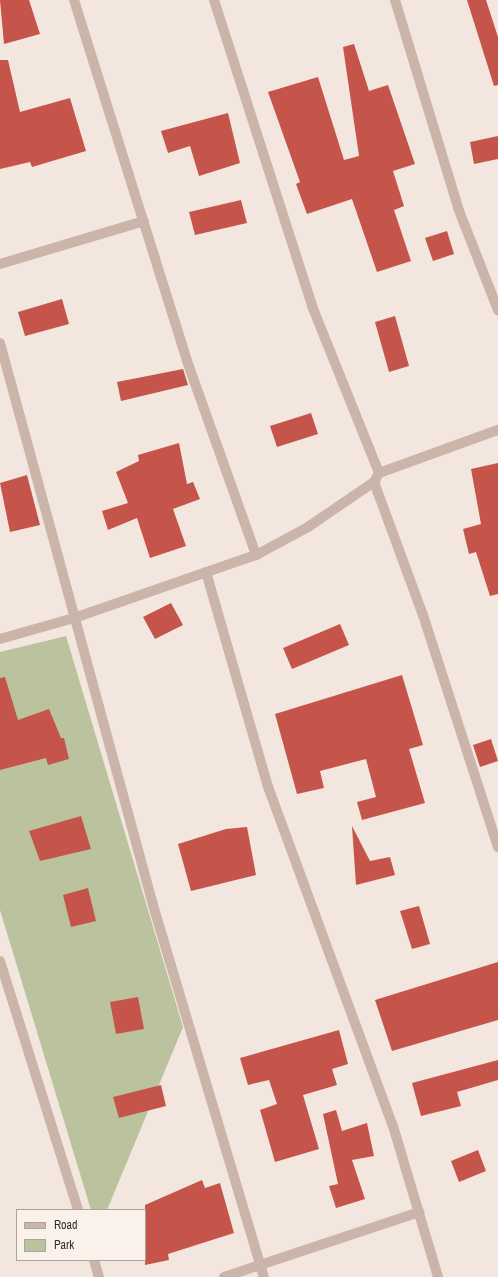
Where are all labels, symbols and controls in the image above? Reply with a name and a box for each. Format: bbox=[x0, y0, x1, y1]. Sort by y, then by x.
legend bbox=[16, 1209, 146, 1261]
text: Road bbox=[54, 1217, 78, 1233]
text: Park bbox=[54, 1237, 74, 1253]

